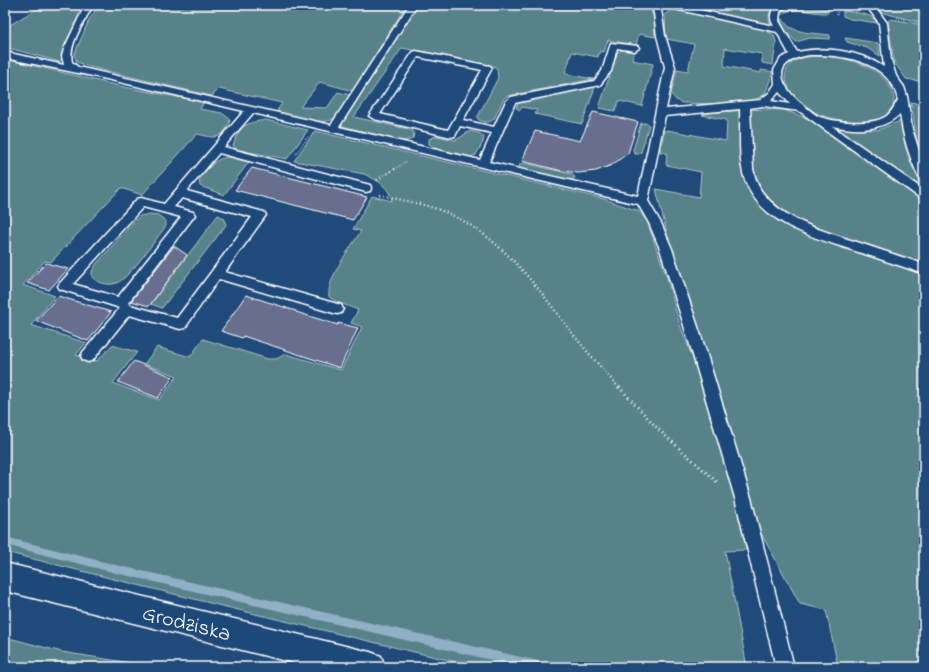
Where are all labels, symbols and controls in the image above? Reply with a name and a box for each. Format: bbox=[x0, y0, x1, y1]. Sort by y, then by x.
street label: Grodziska bbox=[139, 598, 234, 651]

